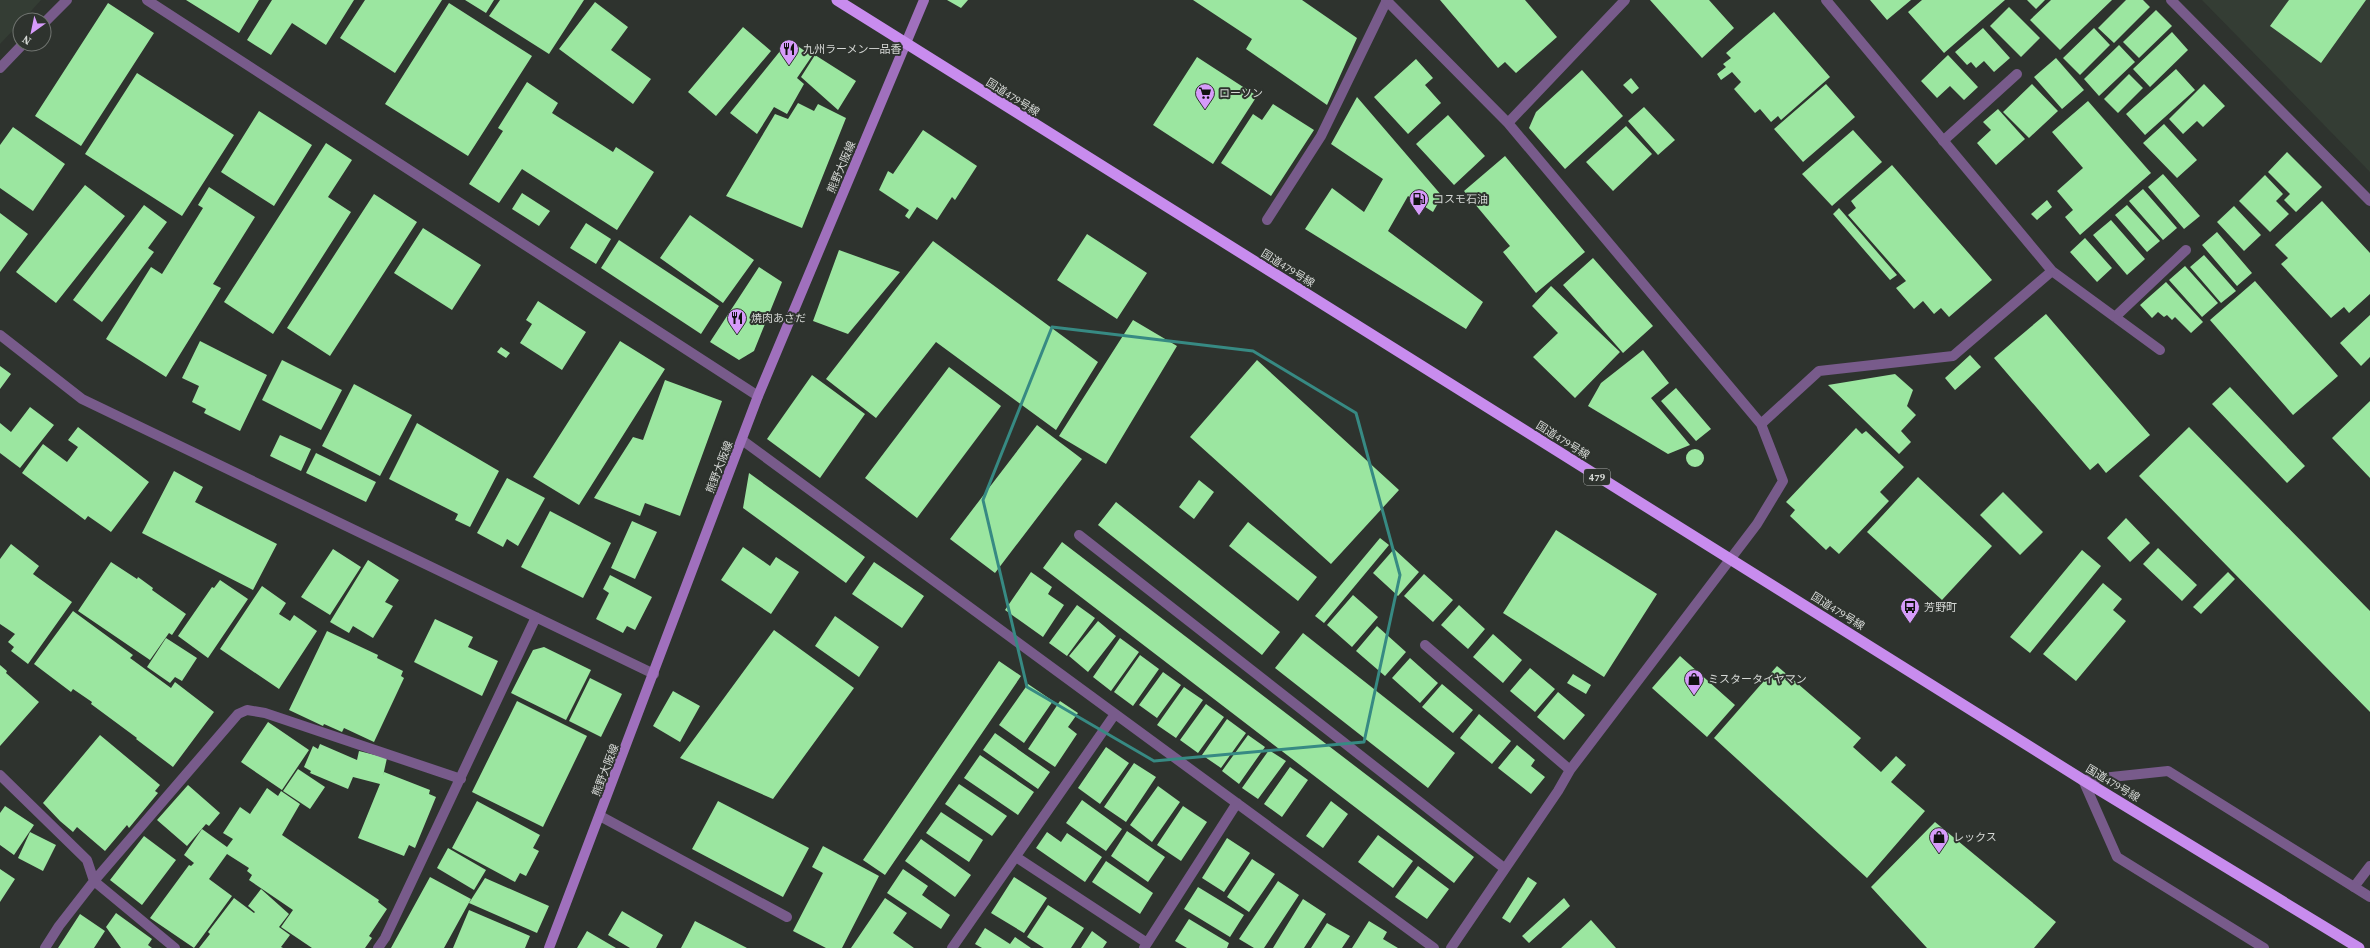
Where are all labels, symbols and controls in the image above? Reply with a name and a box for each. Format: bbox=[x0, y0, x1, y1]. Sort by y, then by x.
north arrow bbox=[12, 12, 52, 52]
text: N bbox=[19, 31, 34, 48]
restaurant icon: 九州ラーメン一品香 bbox=[778, 38, 800, 66]
place label: 九州ラーメン一品香 bbox=[803, 42, 902, 57]
street label: 国道479号線 bbox=[983, 75, 1042, 120]
supermarket icon: ローソン bbox=[1194, 82, 1216, 110]
place label: ローソン bbox=[1219, 86, 1263, 101]
street label: 熊野大阪線 bbox=[824, 139, 859, 195]
fuel station icon: コスモ石油 bbox=[1408, 188, 1430, 216]
place label: コスモ石油 bbox=[1433, 192, 1488, 207]
street label: 国道479号線 bbox=[1258, 246, 1317, 291]
restaurant icon: 焼肉あさだ bbox=[726, 307, 748, 335]
place label: 焼肉あさだ bbox=[751, 311, 806, 326]
street label: 国道479号線 bbox=[1533, 418, 1592, 463]
street label: 熊野大阪線 bbox=[703, 439, 736, 496]
road number: 479 bbox=[1584, 469, 1610, 485]
street label: 国道479号線 bbox=[1808, 589, 1867, 634]
bus stop icon: 芳野町 bbox=[1899, 596, 1921, 624]
place label: 芳野町 bbox=[1924, 600, 1957, 615]
shop icon: ミスタータイヤマン bbox=[1683, 668, 1705, 696]
place label: ミスタータイヤマン bbox=[1708, 672, 1807, 687]
street label: 熊野大阪線 bbox=[589, 742, 622, 799]
street label: 国道479号線 bbox=[2083, 761, 2143, 805]
shop icon: レックス bbox=[1928, 826, 1950, 854]
place label: レックス bbox=[1953, 830, 1997, 845]

